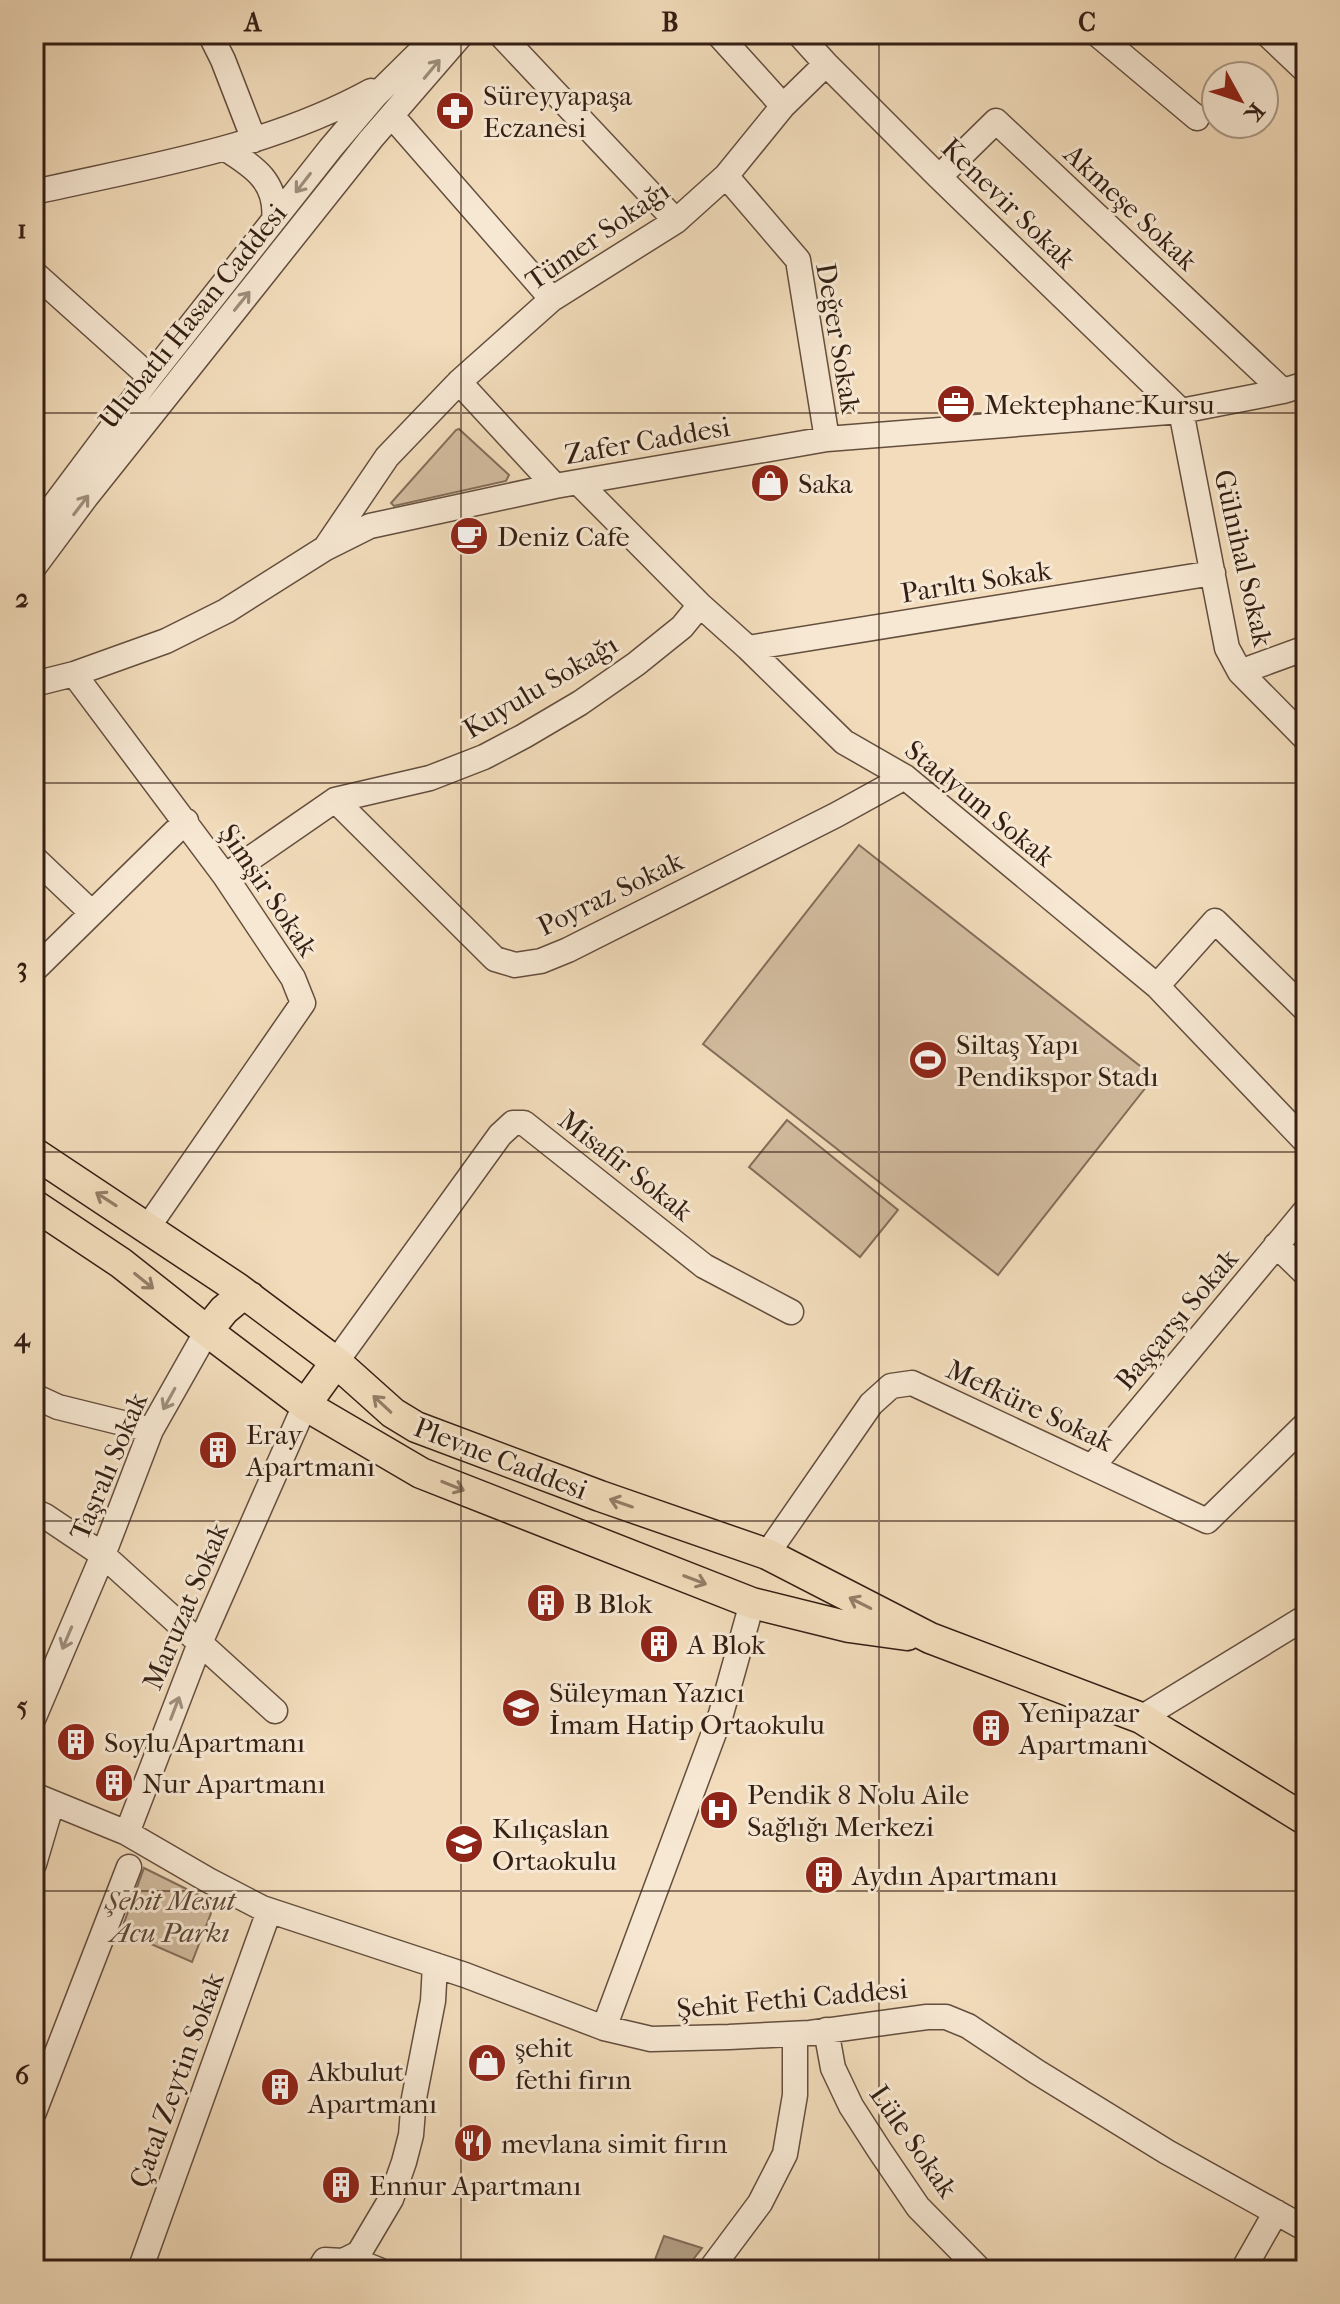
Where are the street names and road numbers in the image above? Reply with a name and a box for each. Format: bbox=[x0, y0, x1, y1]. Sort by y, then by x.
street label: Kenevir Sokak bbox=[935, 131, 1083, 276]
street label: Akmeşe Sokak bbox=[1057, 137, 1204, 278]
street label: Tümer Sokağı bbox=[519, 174, 676, 297]
street label: Ulubatlı Hasan Caddesi bbox=[91, 197, 293, 436]
street label: Değer Sokak bbox=[809, 260, 868, 416]
street label: Zafer Caddesi bbox=[562, 410, 732, 471]
street label: Gülnihal Sokak bbox=[1207, 466, 1280, 650]
street label: Parıltı Sokak bbox=[899, 553, 1054, 610]
street label: Kuyulu Sokağı bbox=[457, 627, 624, 745]
street label: Stadyum Sokak bbox=[898, 733, 1061, 874]
street label: Şimşir Sokak bbox=[212, 818, 325, 963]
street label: Poyraz Sokak bbox=[532, 844, 689, 943]
street label: Misafir Sokak bbox=[552, 1103, 700, 1228]
street label: Başçarşı Sokak bbox=[1108, 1242, 1245, 1396]
street label: Mefküre Sokak bbox=[941, 1352, 1119, 1459]
street label: Taşralı Sokak bbox=[63, 1387, 155, 1545]
street label: Plevne Caddesi bbox=[410, 1410, 592, 1507]
street label: Maruzat Sokak bbox=[136, 1517, 236, 1695]
street label: Çatal Zeytin Sokak bbox=[122, 1968, 231, 2192]
street label: Şehit Fethi Caddesi bbox=[675, 1972, 909, 2025]
street label: Lüle Sokak bbox=[863, 2078, 965, 2205]

